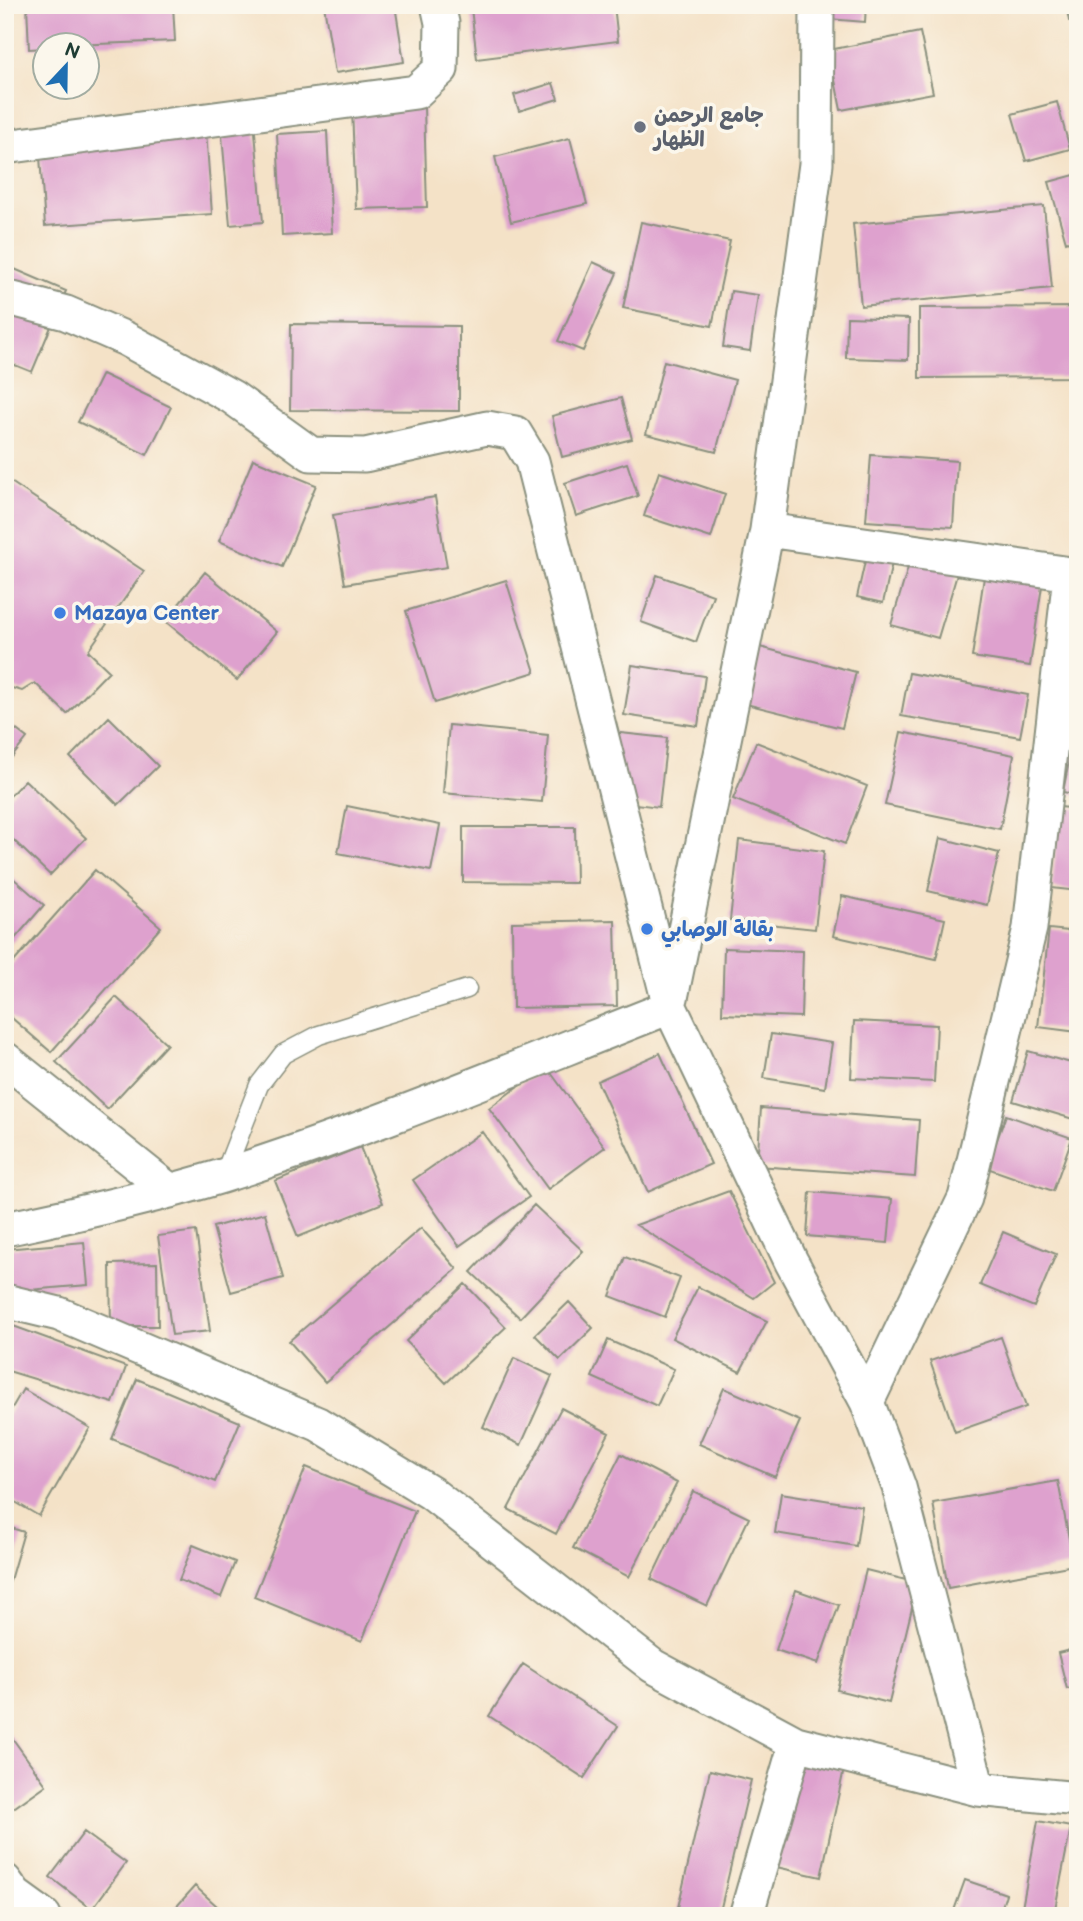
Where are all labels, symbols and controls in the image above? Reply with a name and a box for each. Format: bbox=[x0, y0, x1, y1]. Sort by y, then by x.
north arrow bbox=[32, 32, 102, 102]
text: N bbox=[61, 38, 83, 65]
place label: جامع الرحمن الظهار bbox=[652, 103, 764, 152]
marker: جامع الرحمن الظهار bbox=[632, 119, 648, 135]
place label: Mazaya Center bbox=[74, 601, 220, 626]
marker: Mazaya Center bbox=[52, 605, 68, 621]
place label: بقالة الوصابي bbox=[661, 917, 774, 948]
marker: بقالة الوصابي bbox=[639, 921, 655, 937]

